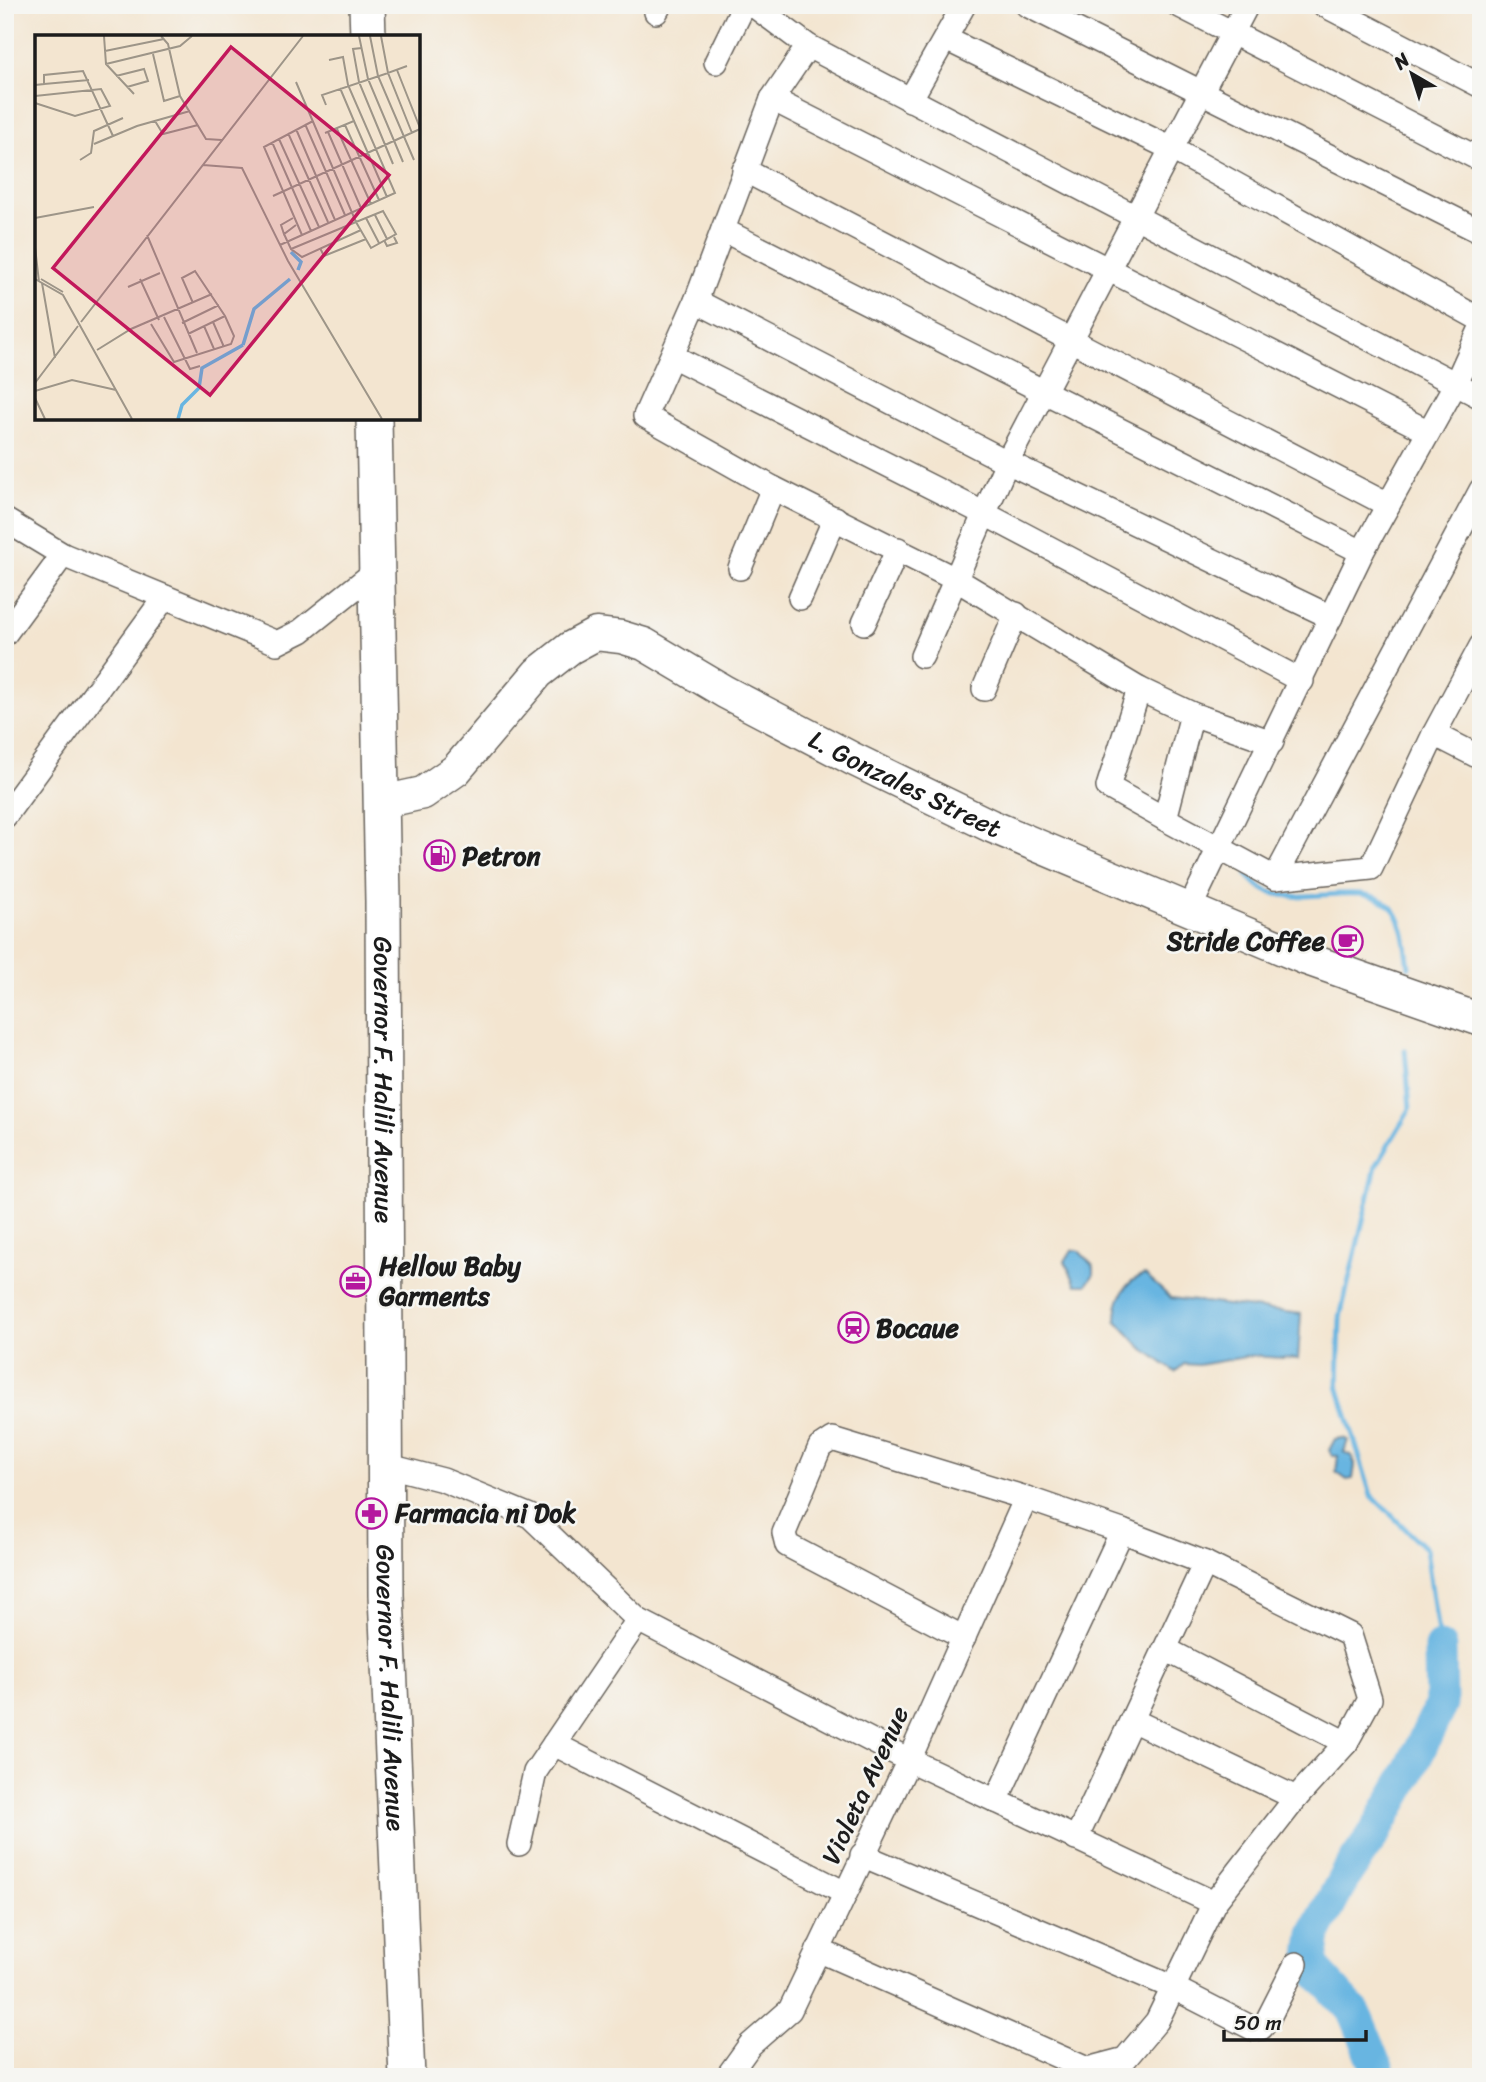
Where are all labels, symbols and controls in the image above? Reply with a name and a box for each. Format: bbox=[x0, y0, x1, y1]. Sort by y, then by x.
inset map bbox=[35, 35, 420, 420]
north arrow bbox=[1378, 38, 1448, 108]
text: N bbox=[1385, 44, 1418, 79]
street label: L. Gonzales Street bbox=[800, 717, 1009, 851]
place label: Petron bbox=[462, 833, 541, 879]
fuel station icon: Petron bbox=[422, 839, 456, 873]
place label: Stride Coffee bbox=[1166, 918, 1326, 964]
cafe icon: Stride Coffee bbox=[1331, 924, 1365, 958]
street label: Governor F. Halili Avenue bbox=[360, 936, 407, 1224]
place label: Hellow Baby Garments bbox=[379, 1243, 521, 1319]
office icon: Hellow Baby Garments bbox=[339, 1264, 373, 1298]
place label: Bocaue bbox=[876, 1305, 960, 1351]
station icon: Bocaue bbox=[836, 1311, 870, 1345]
place label: Farmacia ni Dok bbox=[394, 1490, 576, 1536]
pharmacy icon: Farmacia ni Dok bbox=[355, 1496, 389, 1530]
street label: Governor F. Halili Avenue bbox=[363, 1544, 419, 1832]
street label: Violeta Avenue bbox=[808, 1698, 922, 1872]
scale bar bbox=[1224, 1998, 1365, 2042]
text: 50 m bbox=[1234, 2004, 1282, 2042]

